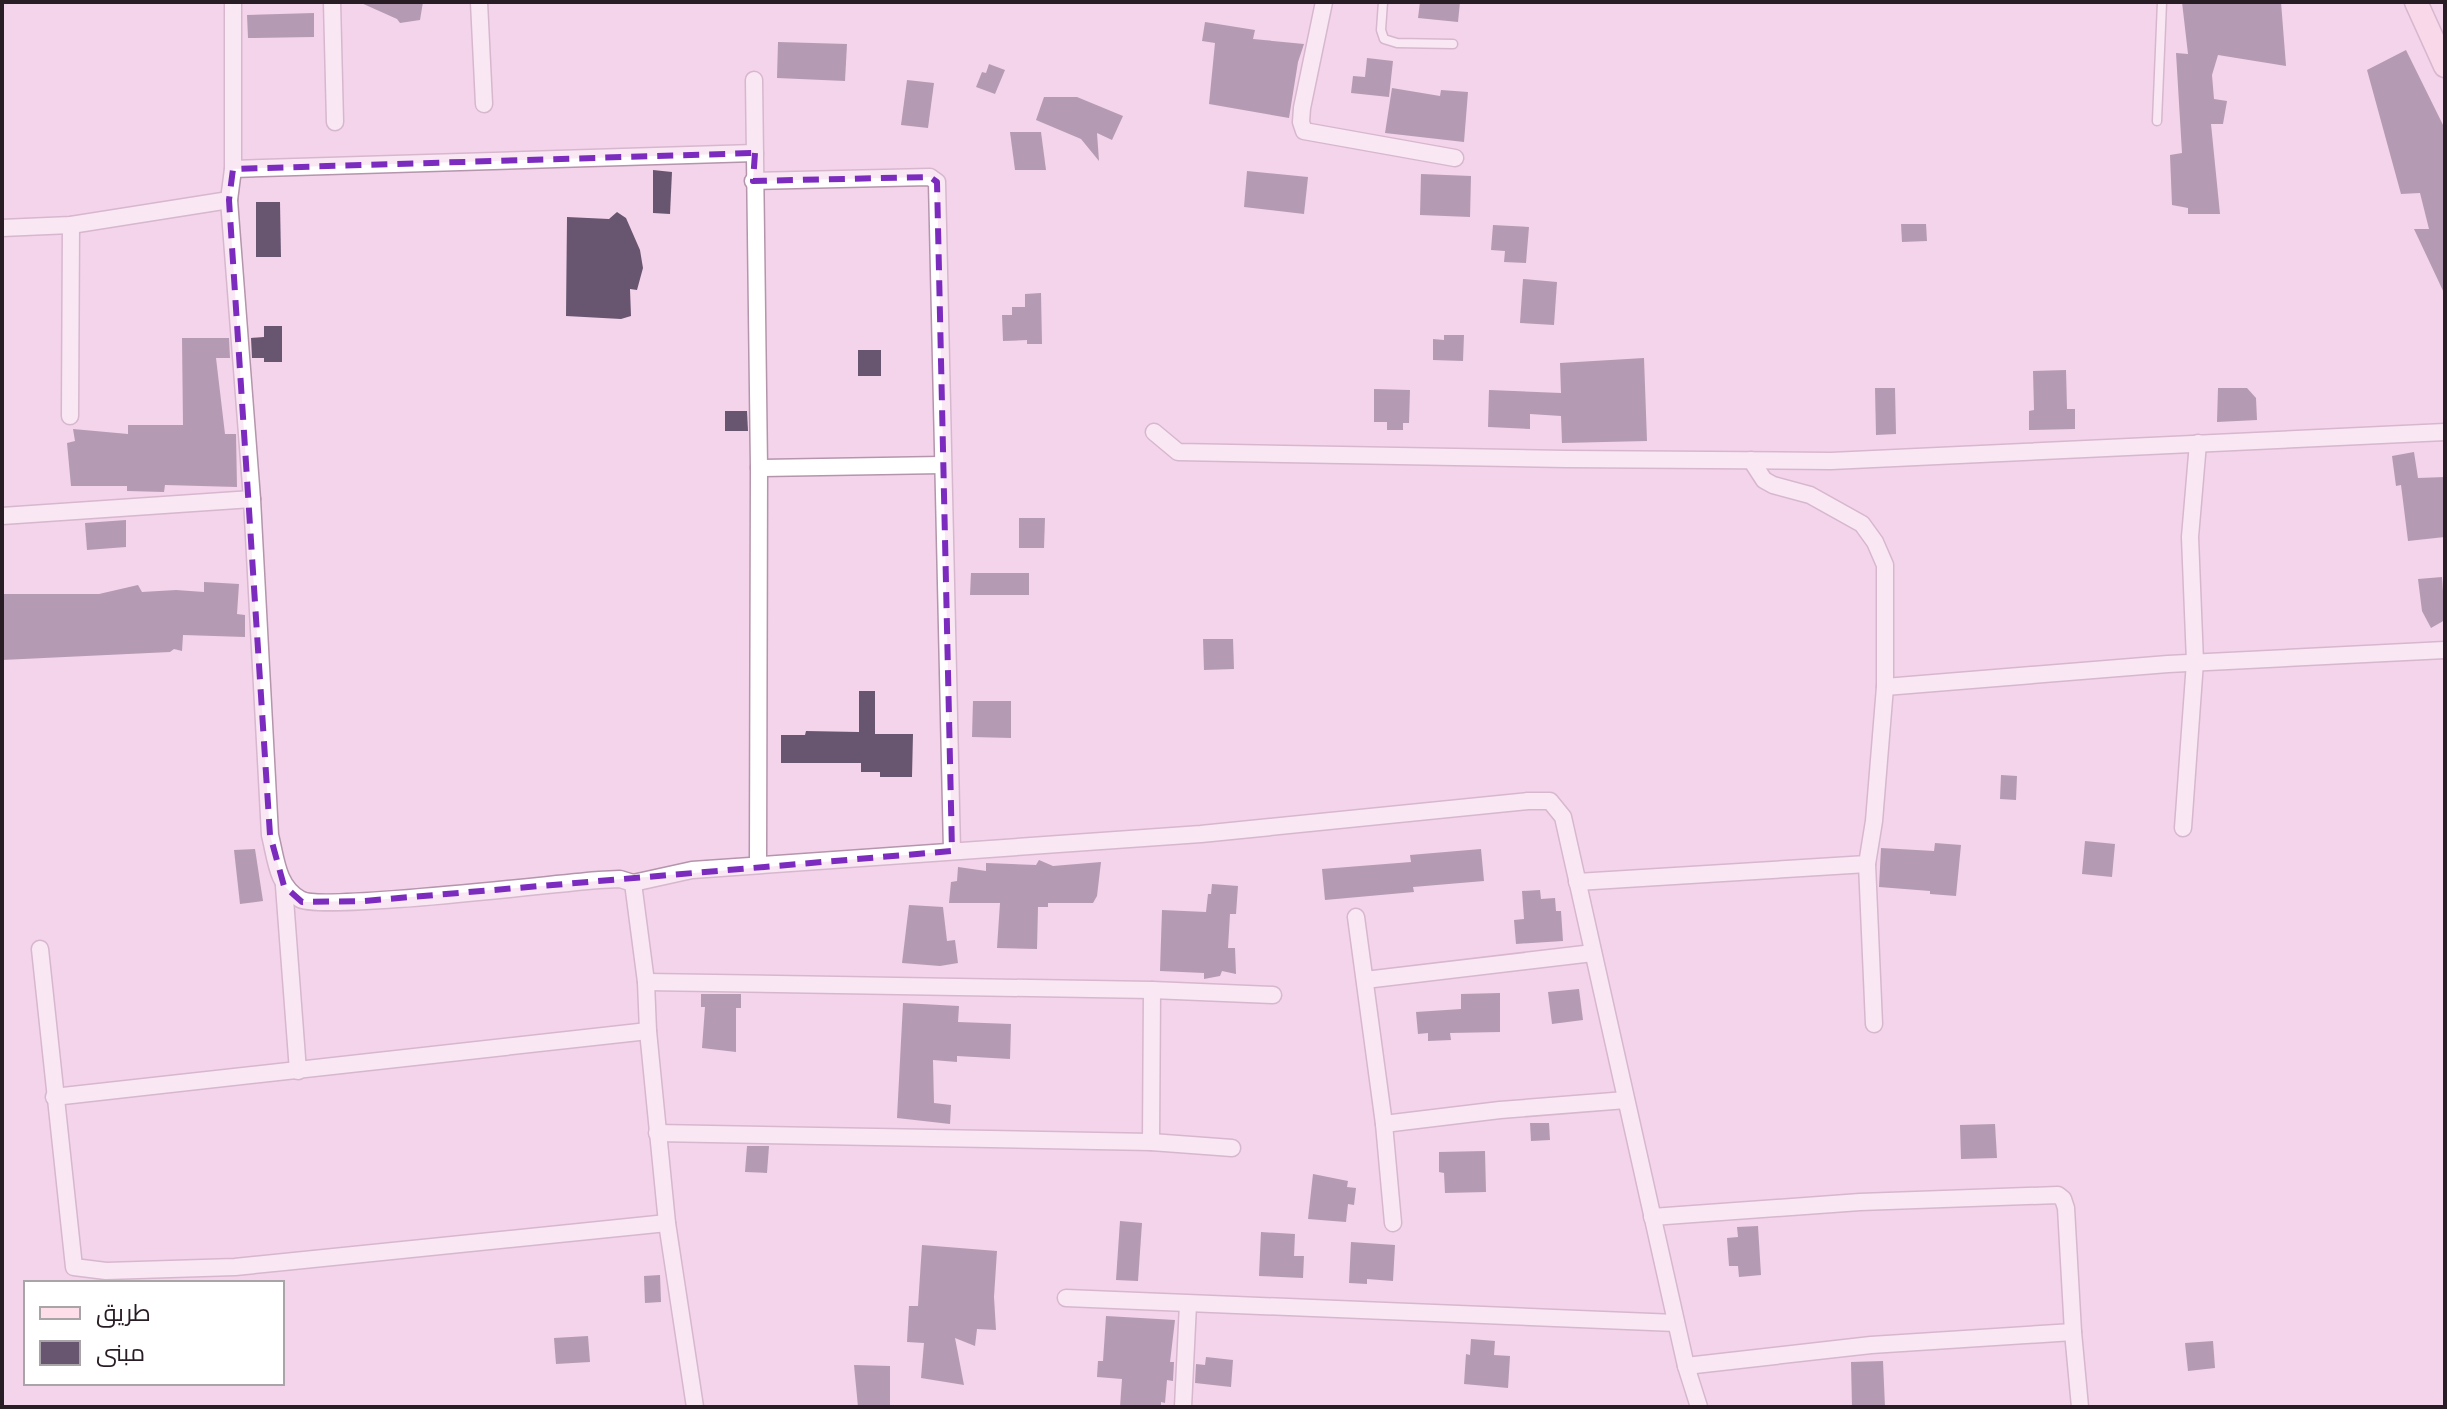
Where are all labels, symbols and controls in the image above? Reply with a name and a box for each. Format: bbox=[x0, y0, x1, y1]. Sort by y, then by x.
legend bbox=[24, 1281, 284, 1385]
text: طريق bbox=[96, 1296, 151, 1328]
text: مبنى bbox=[96, 1336, 145, 1368]

